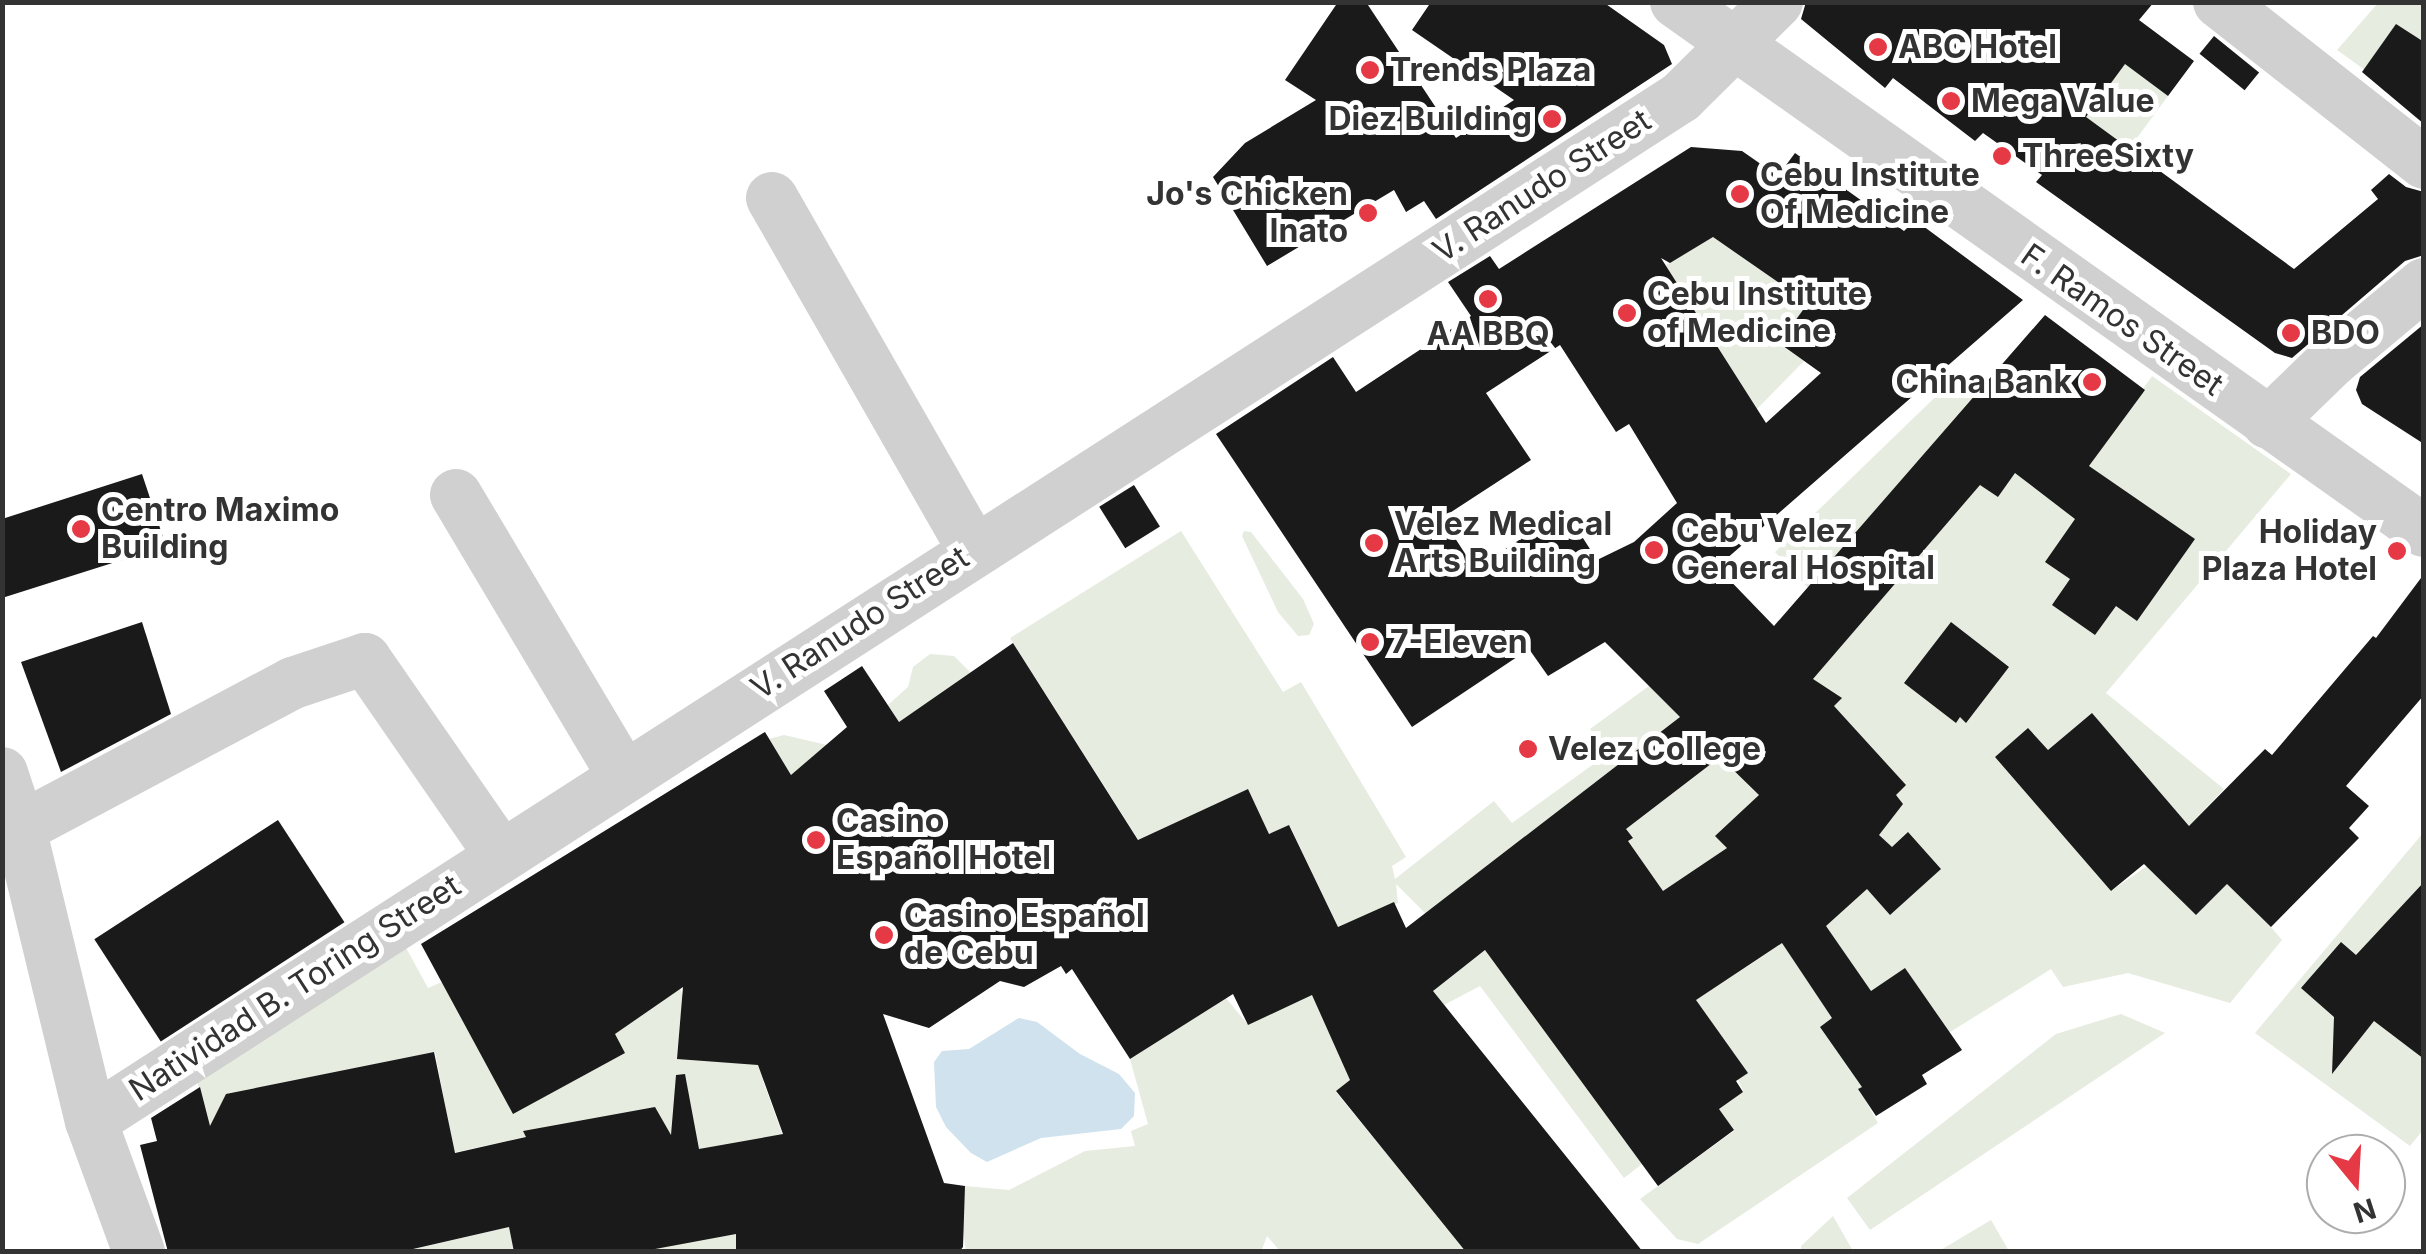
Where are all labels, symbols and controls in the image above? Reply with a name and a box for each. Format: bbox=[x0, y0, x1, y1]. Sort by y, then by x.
place label: ABC Hotel bbox=[1898, 28, 2057, 66]
marker: ABC Hotel bbox=[1867, 36, 1889, 58]
place label: Trends Plaza bbox=[1390, 51, 1591, 89]
marker: Trends Plaza bbox=[1359, 59, 1381, 81]
place label: Mega Value bbox=[1971, 82, 2154, 120]
marker: Mega Value bbox=[1940, 90, 1962, 112]
place label: Diez Building bbox=[1328, 100, 1532, 138]
street label: V. Ranudo Street bbox=[1426, 101, 1658, 271]
marker: Diez Building bbox=[1541, 108, 1563, 130]
place label: ThreeSixty bbox=[2022, 137, 2194, 175]
marker: ThreeSixty bbox=[1991, 145, 2013, 167]
place label: Cebu Institute Of Medicine bbox=[1760, 157, 1980, 232]
place label: Jo's Chicken Inato bbox=[1146, 176, 1348, 251]
marker: Cebu Institute Of Medicine bbox=[1729, 183, 1751, 205]
marker: Jo's Chicken Inato bbox=[1357, 202, 1379, 224]
street label: F. Ramos Street bbox=[2014, 236, 2230, 404]
place label: Cebu Institute of Medicine bbox=[1647, 276, 1867, 351]
marker: AA BBQ bbox=[1477, 288, 1499, 310]
marker: Cebu Institute of Medicine bbox=[1616, 302, 1638, 324]
place label: BDO bbox=[2311, 314, 2380, 352]
place label: AA BBQ bbox=[1426, 315, 1550, 353]
marker: BDO bbox=[2280, 322, 2302, 344]
place label: China Bank bbox=[1895, 363, 2072, 401]
marker: China Bank bbox=[2081, 371, 2103, 393]
place label: Centro Maximo Building bbox=[101, 492, 339, 567]
place label: Velez Medical Arts Building bbox=[1394, 506, 1612, 581]
place label: Cebu Velez General Hospital bbox=[1676, 513, 1935, 588]
place label: Holiday Plaza Hotel bbox=[2202, 514, 2377, 589]
marker: Centro Maximo Building bbox=[70, 518, 92, 540]
marker: Velez Medical Arts Building bbox=[1363, 532, 1385, 554]
marker: Cebu Velez General Hospital bbox=[1641, 537, 1667, 563]
street label: V. Ranudo Street bbox=[744, 538, 976, 708]
marker: Holiday Plaza Hotel bbox=[2386, 540, 2408, 562]
place label: 7-Eleven bbox=[1390, 623, 1528, 661]
marker: 7-Eleven bbox=[1359, 631, 1381, 653]
place label: Velez College bbox=[1548, 730, 1761, 768]
marker: Velez College bbox=[1517, 738, 1539, 760]
place label: Casino Español Hotel bbox=[836, 803, 1051, 878]
marker: Casino Español Hotel bbox=[805, 829, 827, 851]
street label: Natividad B. Toring Street bbox=[122, 867, 468, 1109]
place label: Casino Español de Cebu bbox=[904, 898, 1145, 973]
marker: Casino Español de Cebu bbox=[873, 924, 895, 946]
north arrow bbox=[2306, 1134, 2406, 1234]
text: N bbox=[2349, 1191, 2380, 1230]

